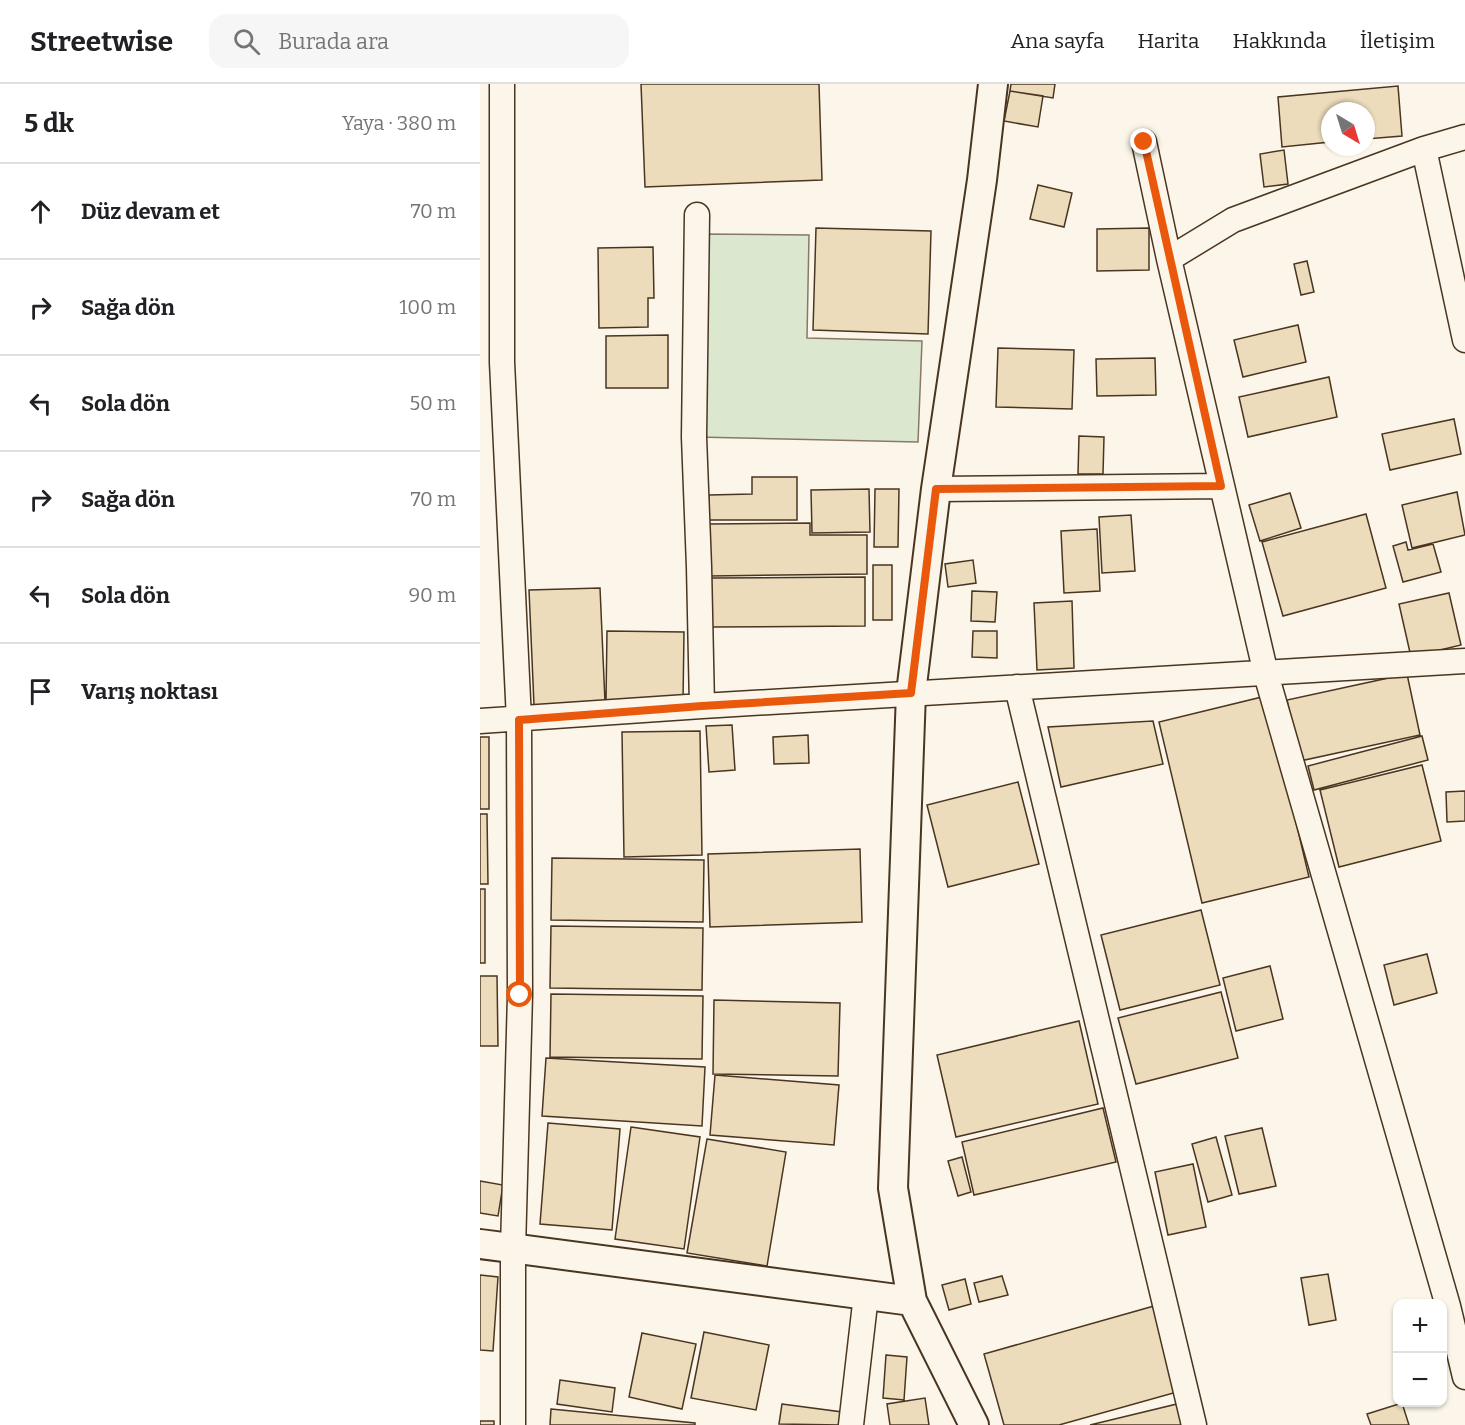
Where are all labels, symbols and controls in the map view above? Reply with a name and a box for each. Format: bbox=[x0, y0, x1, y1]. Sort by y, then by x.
search box bbox=[209, 14, 629, 68]
text: Streetwise bbox=[30, 25, 173, 58]
icon: search bbox=[230, 25, 263, 58]
text: Burada ara bbox=[278, 28, 389, 55]
text: Ana sayfa bbox=[1010, 28, 1104, 54]
text: Harita bbox=[1137, 28, 1199, 54]
text: Hakkında bbox=[1232, 28, 1327, 54]
text: İletişim bbox=[1360, 28, 1435, 54]
north arrow bbox=[1321, 102, 1375, 156]
text: 5 dk bbox=[24, 108, 74, 139]
text: Yaya · 380 m bbox=[342, 111, 456, 135]
route end bbox=[1130, 128, 1156, 154]
icon: ahead bbox=[24, 195, 57, 228]
text: Düz devam et bbox=[81, 198, 220, 225]
text: 70 m bbox=[410, 199, 456, 223]
icon: right bbox=[24, 291, 57, 324]
text: Sağa dön bbox=[81, 294, 175, 321]
text: 100 m bbox=[399, 295, 456, 319]
icon: left bbox=[24, 387, 57, 420]
text: Sola dön bbox=[81, 390, 170, 417]
text: 50 m bbox=[409, 391, 456, 415]
icon: right bbox=[24, 483, 57, 516]
text: Sağa dön bbox=[81, 486, 175, 513]
text: 70 m bbox=[410, 487, 456, 511]
icon: left bbox=[24, 579, 57, 612]
text: Sola dön bbox=[81, 582, 170, 609]
text: 90 m bbox=[408, 583, 456, 607]
icon: arrive bbox=[24, 675, 57, 708]
text: Varış noktası bbox=[81, 678, 218, 705]
route start bbox=[506, 981, 532, 1007]
map controls bbox=[1393, 1299, 1447, 1407]
button: + bbox=[1393, 1299, 1447, 1353]
button: − bbox=[1393, 1353, 1447, 1407]

